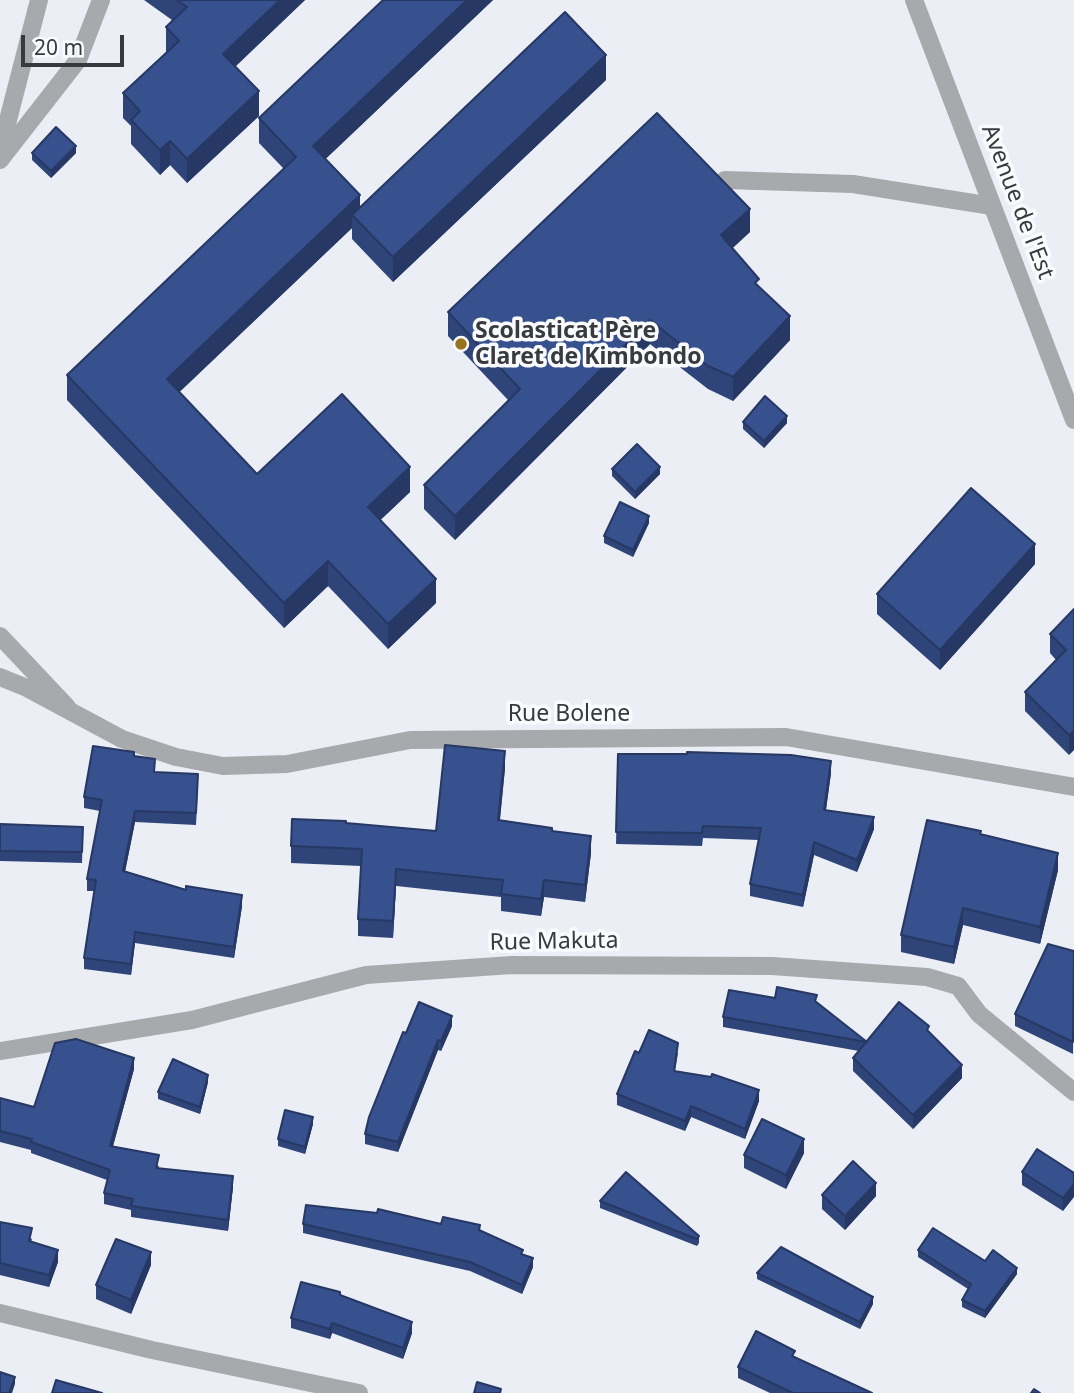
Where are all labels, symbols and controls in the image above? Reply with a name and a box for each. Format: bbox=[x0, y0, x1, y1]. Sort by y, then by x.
scale bar bbox=[24, 21, 128, 65]
text: 20 m bbox=[34, 33, 83, 61]
street label: Avenue de l'Est bbox=[975, 121, 1059, 283]
place label: Scolasticat Père Claret de Kimbondo bbox=[475, 317, 702, 371]
marker: Scolasticat Père Claret de Kimbondo bbox=[453, 336, 469, 352]
street label: Rue Bolene bbox=[508, 700, 630, 728]
street label: Rue Makuta bbox=[489, 927, 619, 957]

